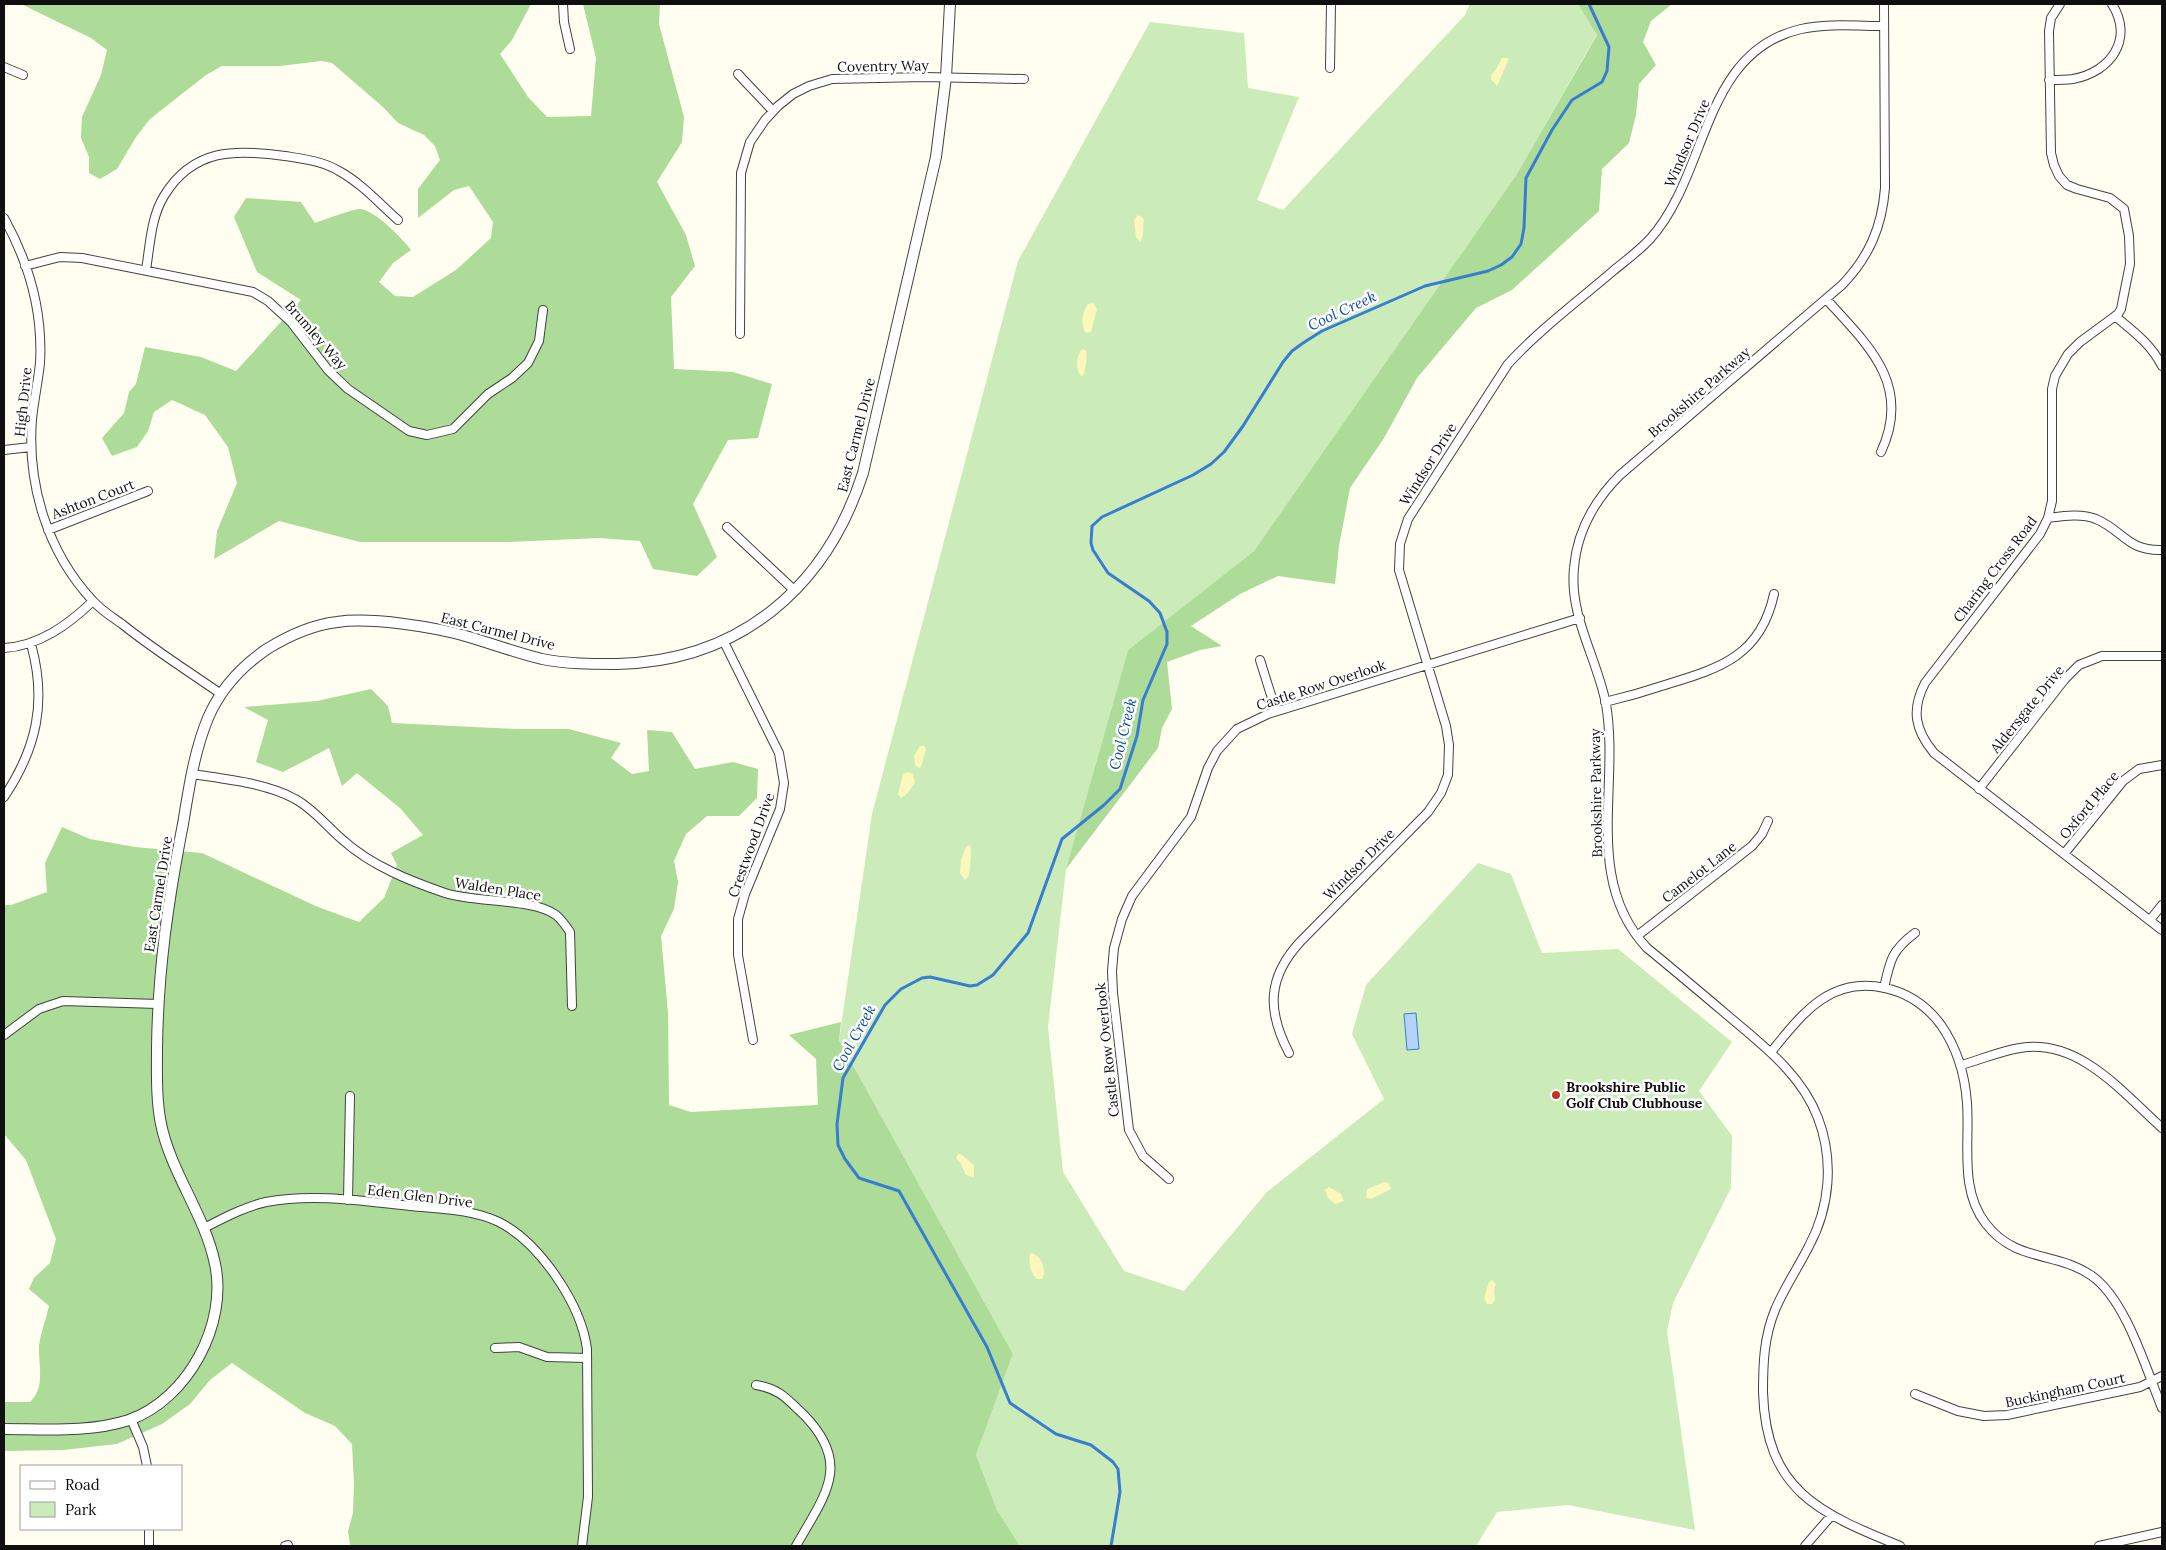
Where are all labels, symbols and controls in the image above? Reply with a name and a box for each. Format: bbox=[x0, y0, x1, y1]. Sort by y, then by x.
street label: Coventry Way bbox=[837, 56, 930, 76]
street label: Windsor Drive bbox=[1660, 96, 1714, 190]
water label: Cool Creek bbox=[1305, 286, 1379, 335]
street label: Brumley Way bbox=[281, 297, 351, 374]
street label: Brookshire Parkway bbox=[1644, 342, 1754, 441]
street label: High Drive bbox=[10, 366, 36, 438]
street label: East Carmel Drive bbox=[833, 376, 879, 494]
street label: Windsor Drive bbox=[1395, 419, 1461, 509]
street label: Ashton Court bbox=[48, 475, 137, 523]
street label: Charing Cross Road bbox=[1949, 512, 2041, 626]
street label: East Carmel Drive bbox=[439, 608, 557, 654]
street label: Castle Row Overlook bbox=[1254, 655, 1388, 714]
street label: Aldersgate Drive bbox=[1986, 661, 2068, 757]
water label: Cool Creek bbox=[1104, 696, 1141, 772]
street label: Brookshire Parkway bbox=[1586, 728, 1606, 858]
street label: Oxford Place bbox=[2055, 767, 2123, 843]
street label: Crestwood Drive bbox=[724, 790, 778, 900]
street label: Windsor Drive bbox=[1319, 824, 1399, 904]
street label: East Carmel Drive bbox=[140, 834, 176, 953]
street label: Camelot Lane bbox=[1658, 837, 1740, 907]
street label: Walden Place bbox=[454, 873, 543, 905]
street label: Castle Row Overlook bbox=[1091, 981, 1123, 1118]
water label: Cool Creek bbox=[828, 1001, 880, 1074]
place label: Brookshire Public Golf Club Clubhouse bbox=[1566, 1078, 1703, 1112]
marker: Brookshire Public Golf Club Clubhouse bbox=[1550, 1089, 1562, 1101]
street label: Eden Glen Drive bbox=[366, 1181, 474, 1211]
street label: Buckingham Court bbox=[2003, 1368, 2127, 1412]
legend bbox=[20, 1465, 182, 1530]
text: Road bbox=[65, 1475, 100, 1494]
text: Park bbox=[65, 1500, 96, 1519]

